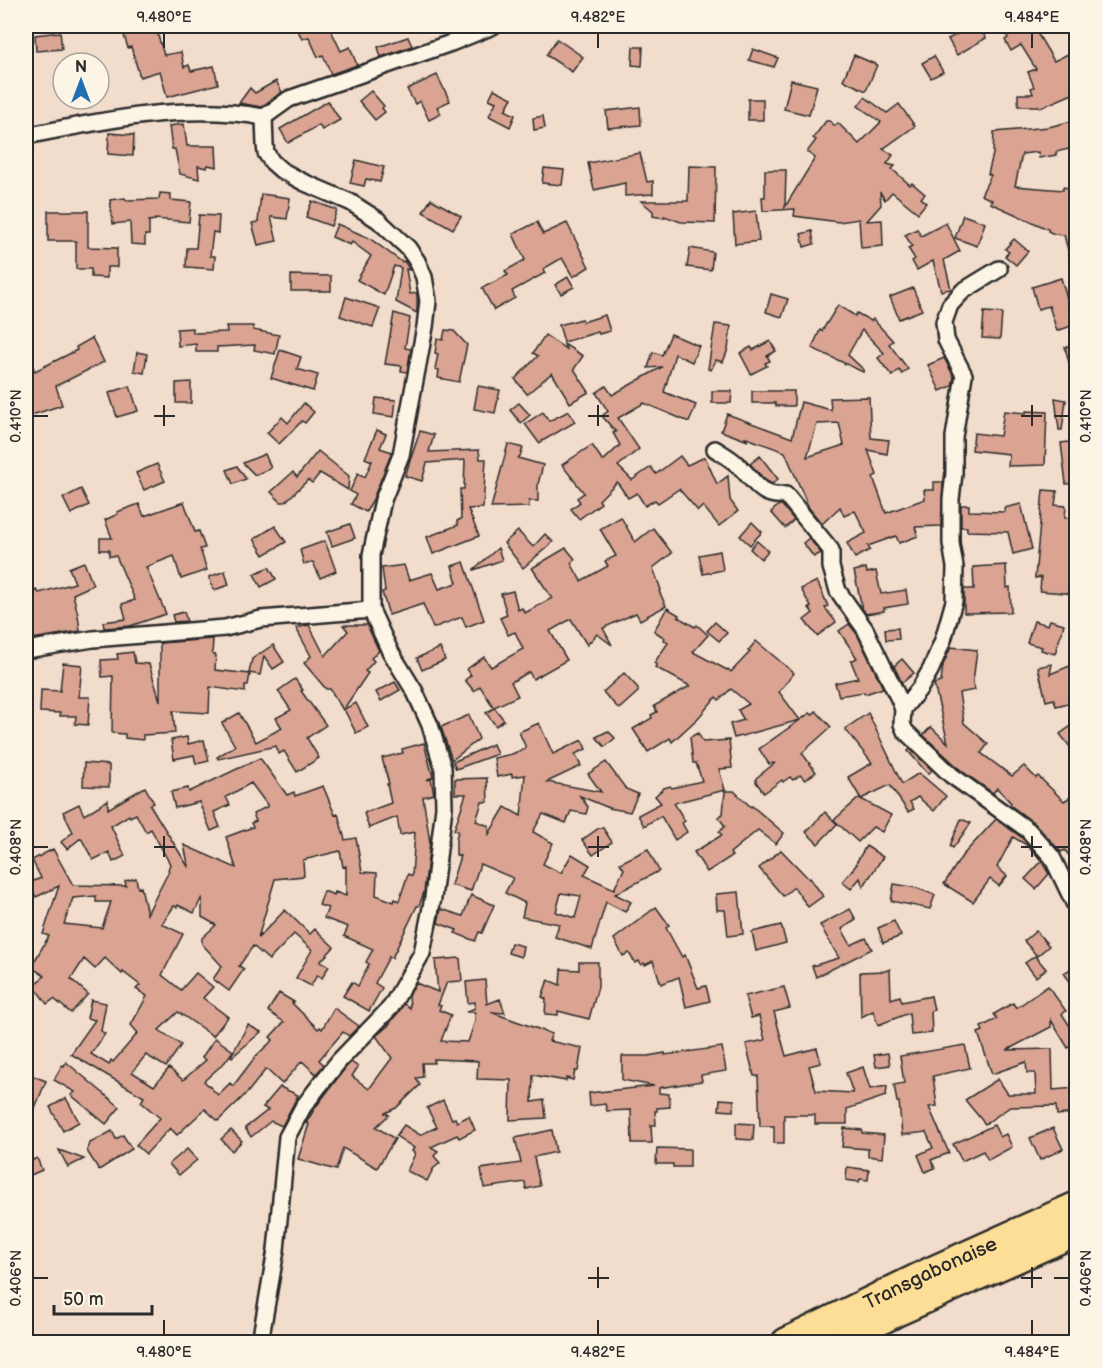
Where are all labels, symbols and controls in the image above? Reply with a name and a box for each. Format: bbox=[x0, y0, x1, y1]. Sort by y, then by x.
text: 9.480°E bbox=[136, 8, 192, 27]
text: 9.482°E bbox=[571, 8, 625, 27]
text: 9.484°E bbox=[1005, 8, 1060, 27]
north arrow bbox=[51, 51, 111, 111]
text: N bbox=[75, 58, 87, 77]
text: 0.410°N bbox=[7, 389, 26, 443]
text: 0.410°N bbox=[1077, 389, 1096, 443]
text: 0.408°N bbox=[7, 819, 26, 875]
text: 0.408°N bbox=[1077, 819, 1096, 875]
street label: Transgabonaise bbox=[860, 1232, 1001, 1315]
text: 0.406°N bbox=[7, 1250, 26, 1306]
text: 0.406°N bbox=[1077, 1250, 1096, 1306]
scale bar bbox=[54, 1278, 152, 1316]
text: 50 m bbox=[63, 1289, 104, 1310]
text: 9.480°E bbox=[136, 1343, 192, 1362]
text: 9.482°E bbox=[571, 1343, 625, 1362]
text: 9.484°E bbox=[1005, 1343, 1060, 1362]

